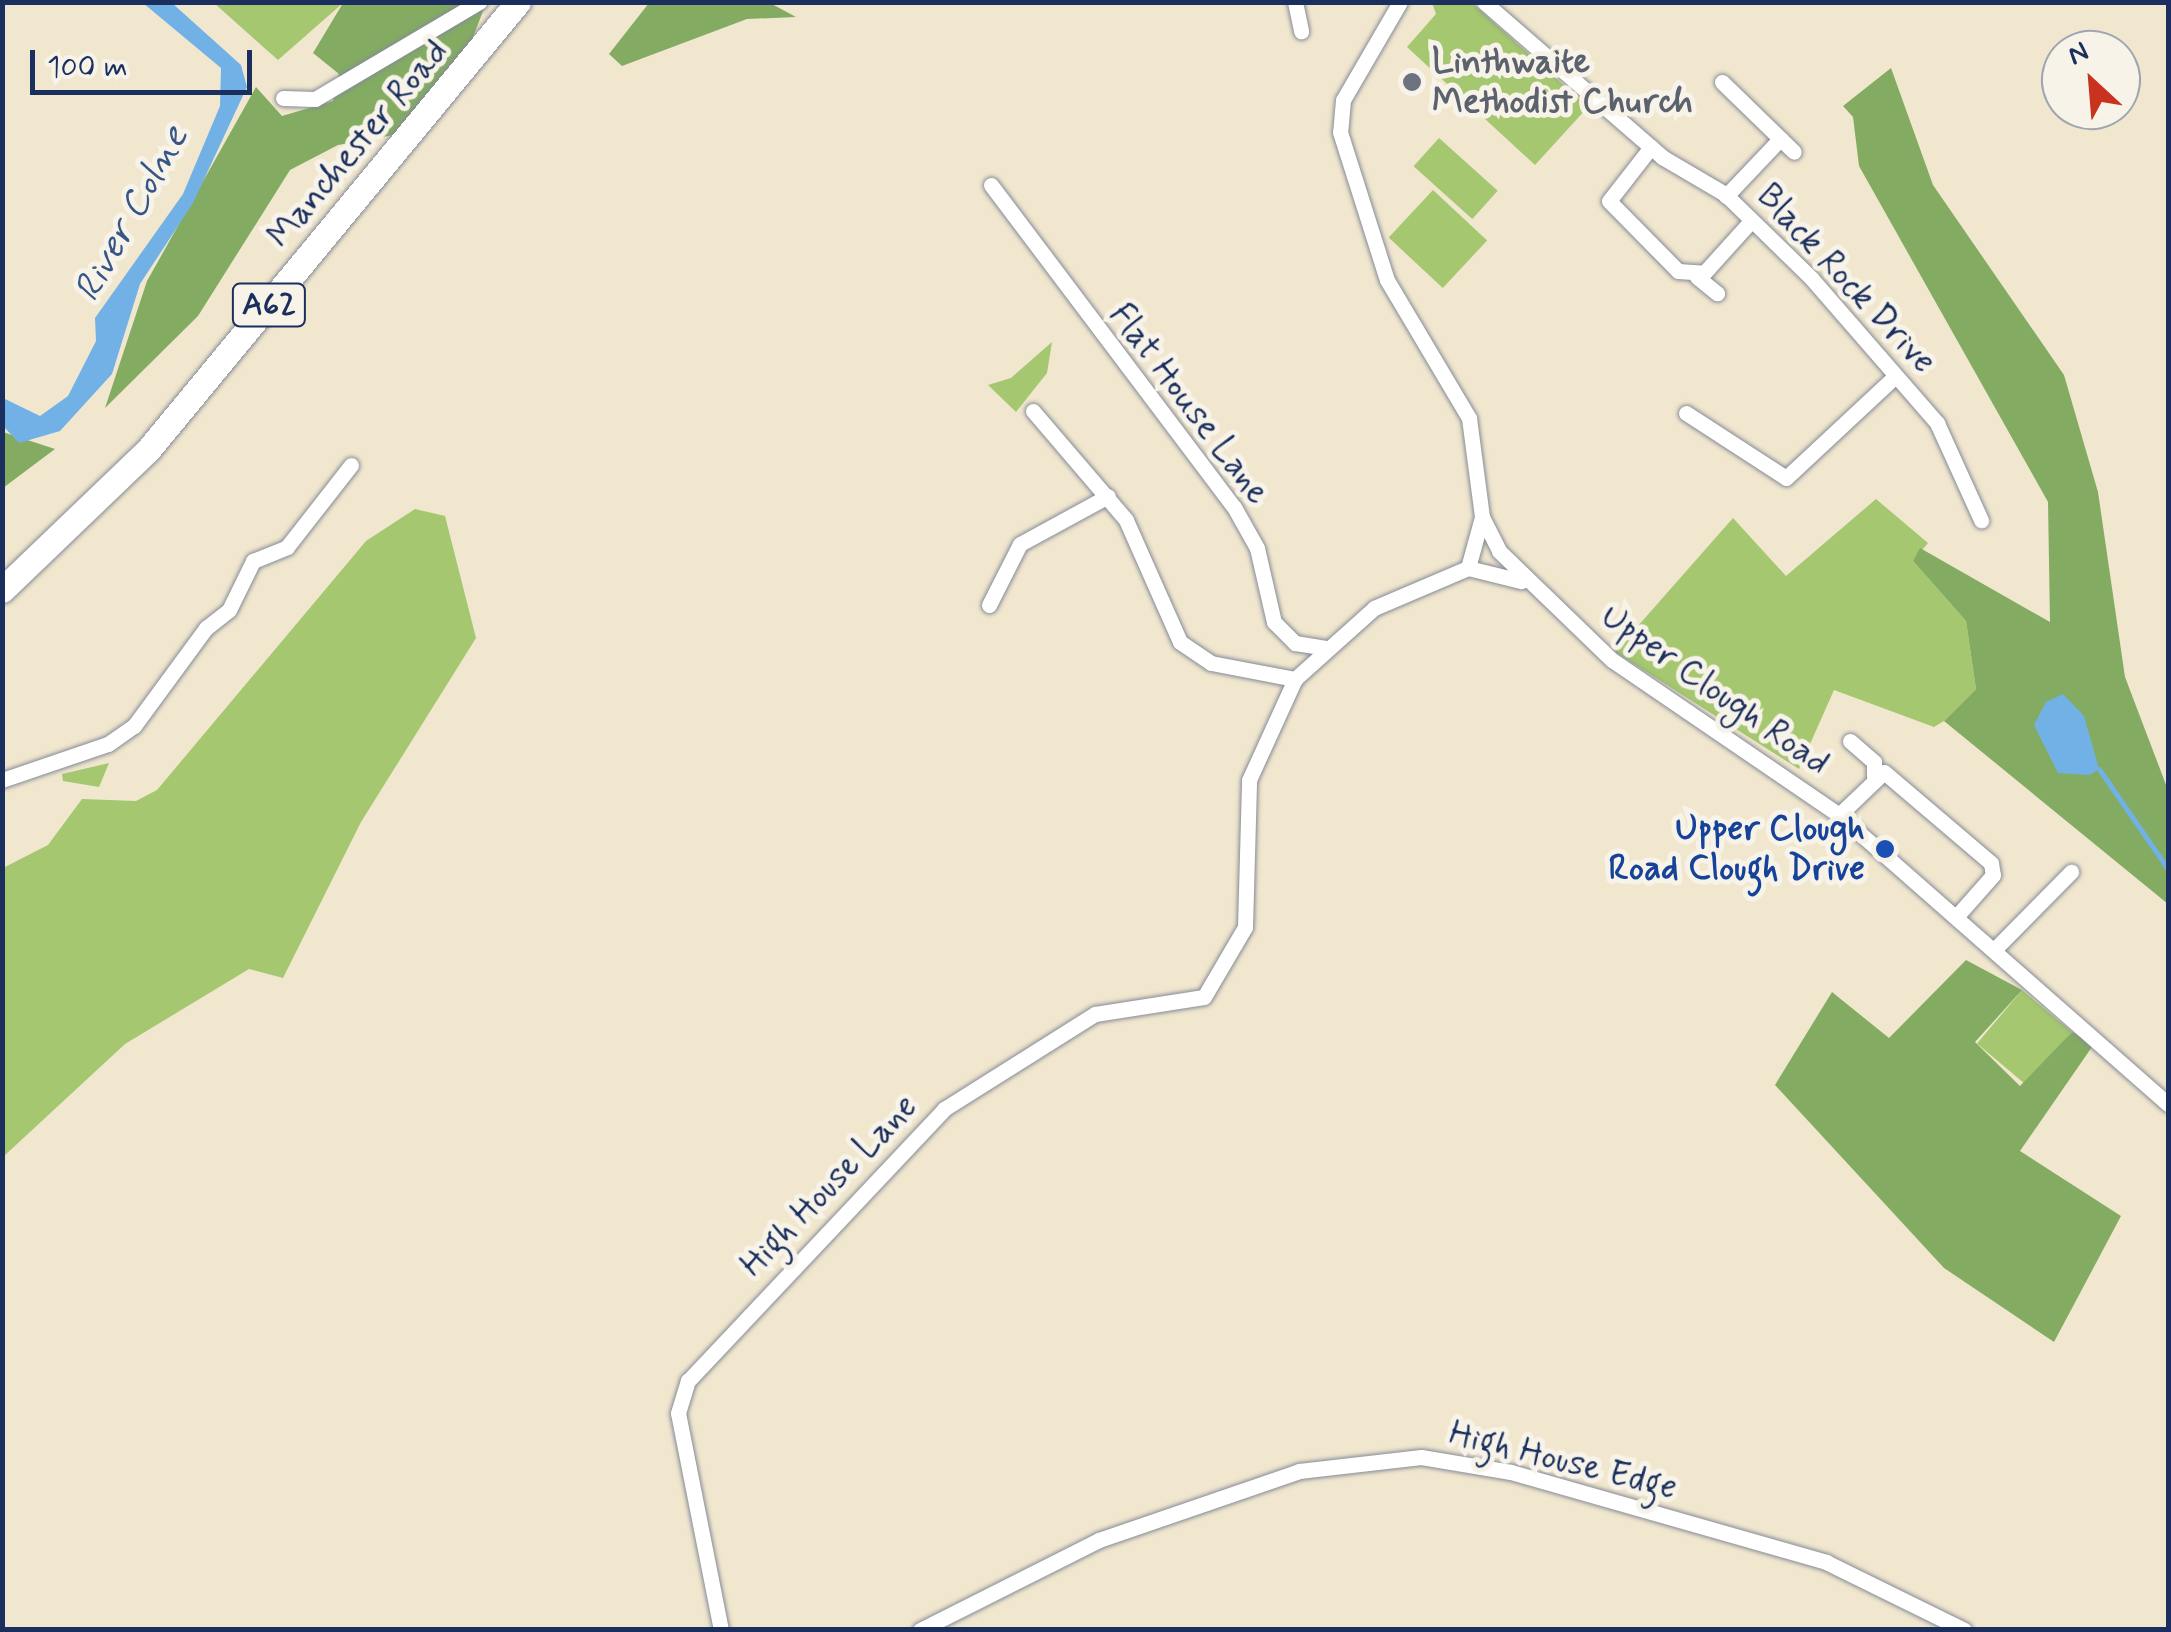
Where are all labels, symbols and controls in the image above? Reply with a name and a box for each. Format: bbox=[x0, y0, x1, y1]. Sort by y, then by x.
scale bar bbox=[35, 30, 258, 92]
north arrow bbox=[2041, 30, 2141, 130]
street label: Manchester Road bbox=[260, 33, 456, 255]
text: N bbox=[2062, 34, 2095, 75]
place label: Linthwaite Methodist Church bbox=[1432, 41, 1693, 123]
text: 100 m bbox=[47, 48, 128, 87]
marker: Linthwaite Methodist Church bbox=[1401, 71, 1423, 93]
water label: River Colne bbox=[65, 118, 199, 310]
street label: Black Rock Drive bbox=[1747, 175, 1945, 383]
road number: A62 bbox=[232, 278, 306, 332]
street label: Flat House Lane bbox=[1101, 297, 1277, 511]
street label: Upper Clough Road bbox=[1593, 596, 1837, 784]
place label: Upper Clough Road Clough Drive bbox=[1603, 808, 1865, 890]
marker: Upper Clough Road Clough Drive bbox=[1874, 838, 1896, 860]
street label: High House Lane bbox=[731, 1085, 927, 1287]
street label: High House Edge bbox=[1445, 1412, 1681, 1510]

